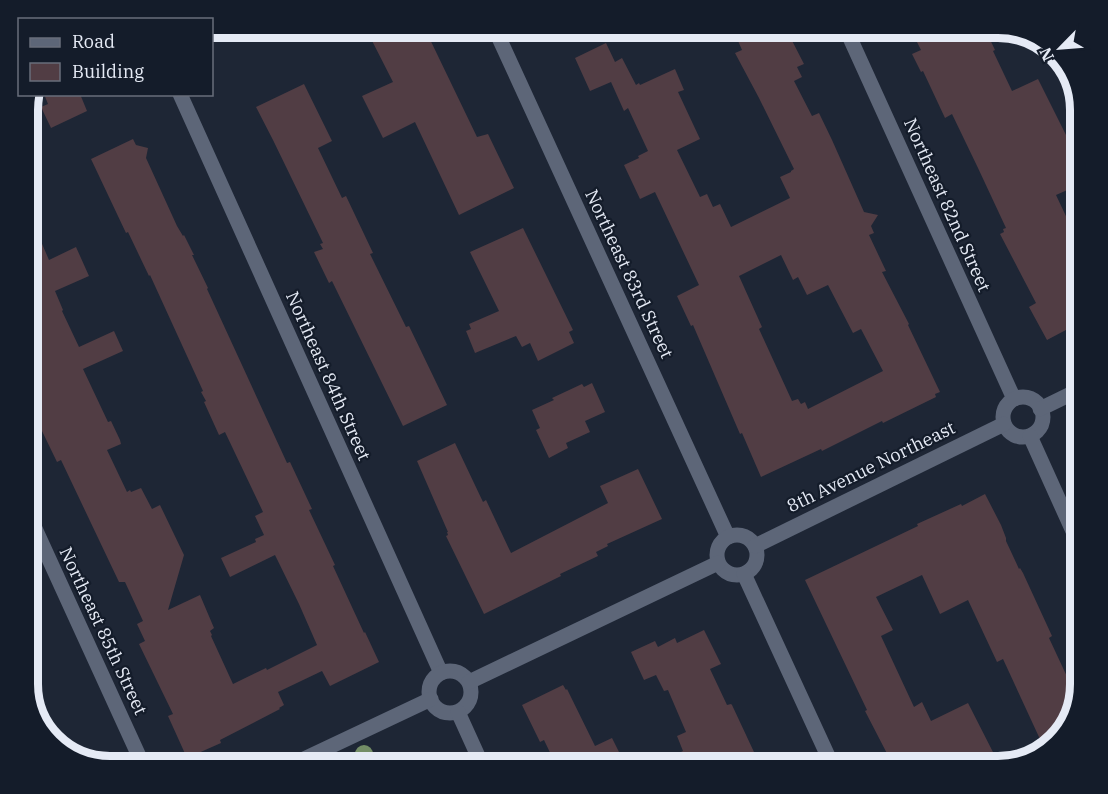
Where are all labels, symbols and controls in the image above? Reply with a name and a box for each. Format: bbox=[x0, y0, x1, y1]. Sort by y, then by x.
legend bbox=[18, 18, 213, 96]
north arrow bbox=[1030, 18, 1090, 78]
text: Road bbox=[72, 30, 115, 53]
text: N bbox=[1035, 44, 1058, 64]
text: Building bbox=[72, 60, 144, 83]
street label: Northeast 82nd Street bbox=[899, 115, 996, 295]
street label: Northeast 83rd Street bbox=[580, 186, 679, 362]
street label: Northeast 84th Street bbox=[281, 288, 376, 464]
street label: 8th Avenue Northeast bbox=[783, 416, 959, 517]
street label: Northeast 85th Street bbox=[54, 543, 152, 718]

